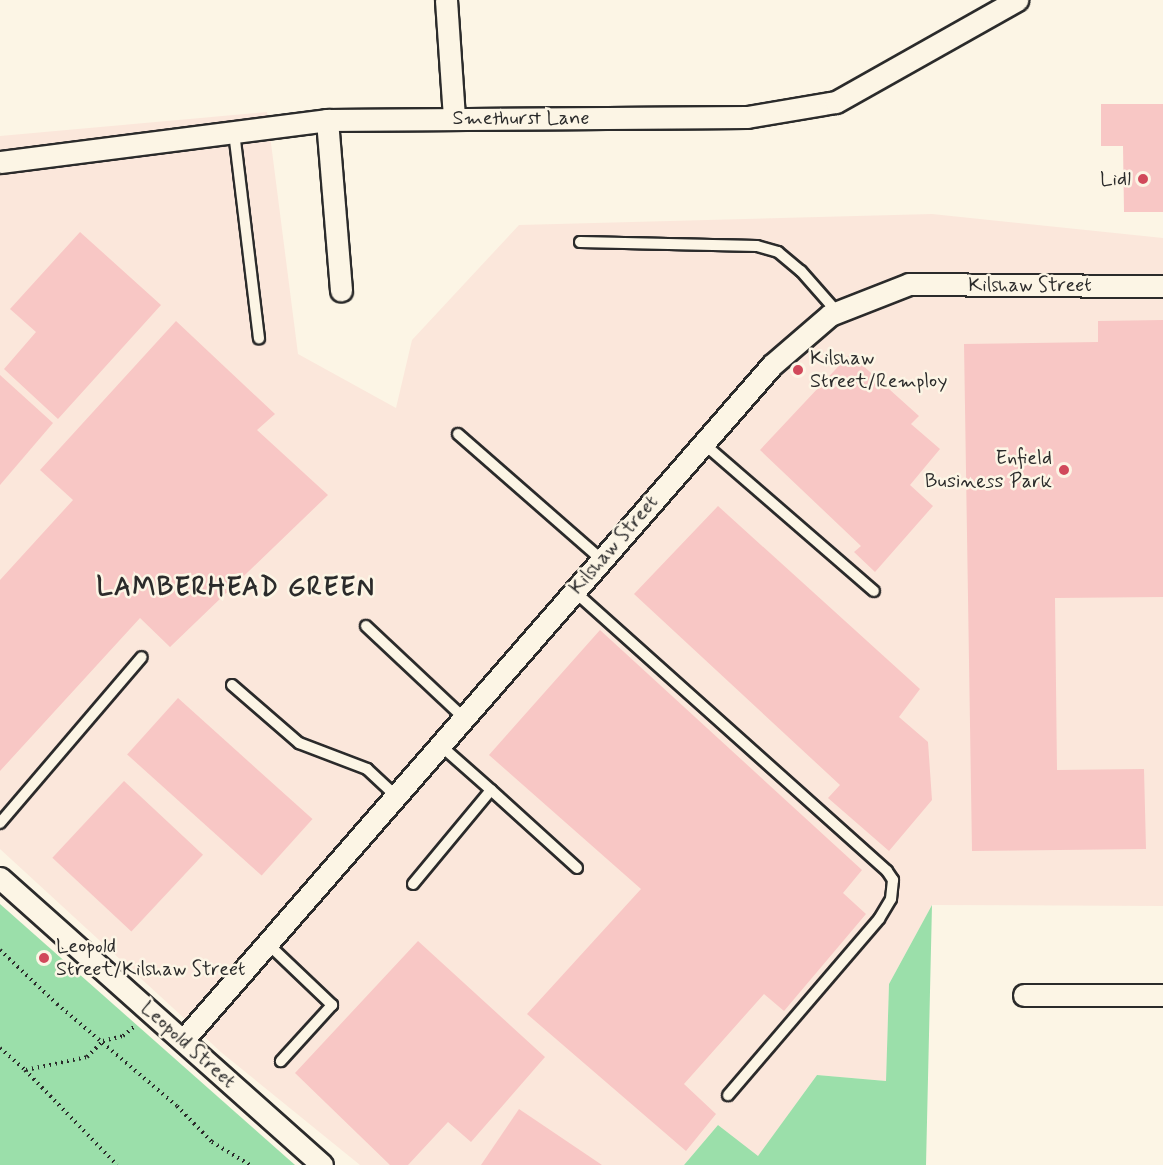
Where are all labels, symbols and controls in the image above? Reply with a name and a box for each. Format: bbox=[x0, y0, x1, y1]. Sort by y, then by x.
street label: Smethurst Lane bbox=[453, 106, 589, 130]
place label: Lidl bbox=[1100, 167, 1131, 191]
marker: Lidl bbox=[1136, 172, 1150, 186]
street label: Kilshaw Street bbox=[967, 273, 1093, 297]
place label: Kilshaw Street/Remploy bbox=[810, 346, 947, 393]
marker: Kilshaw Street/Remploy bbox=[791, 363, 805, 377]
place label: Enfield Business Park bbox=[928, 446, 1052, 493]
marker: Enfield Business Park bbox=[1057, 463, 1071, 477]
street label: Kilshaw Street bbox=[563, 489, 665, 601]
district label: LAMBERHEAD GREEN bbox=[93, 573, 379, 605]
place label: Leopold Street/Kilshaw Street bbox=[56, 934, 249, 981]
marker: Leopold Street/Kilshaw Street bbox=[37, 951, 51, 965]
street label: Leopold Street bbox=[134, 995, 242, 1095]

